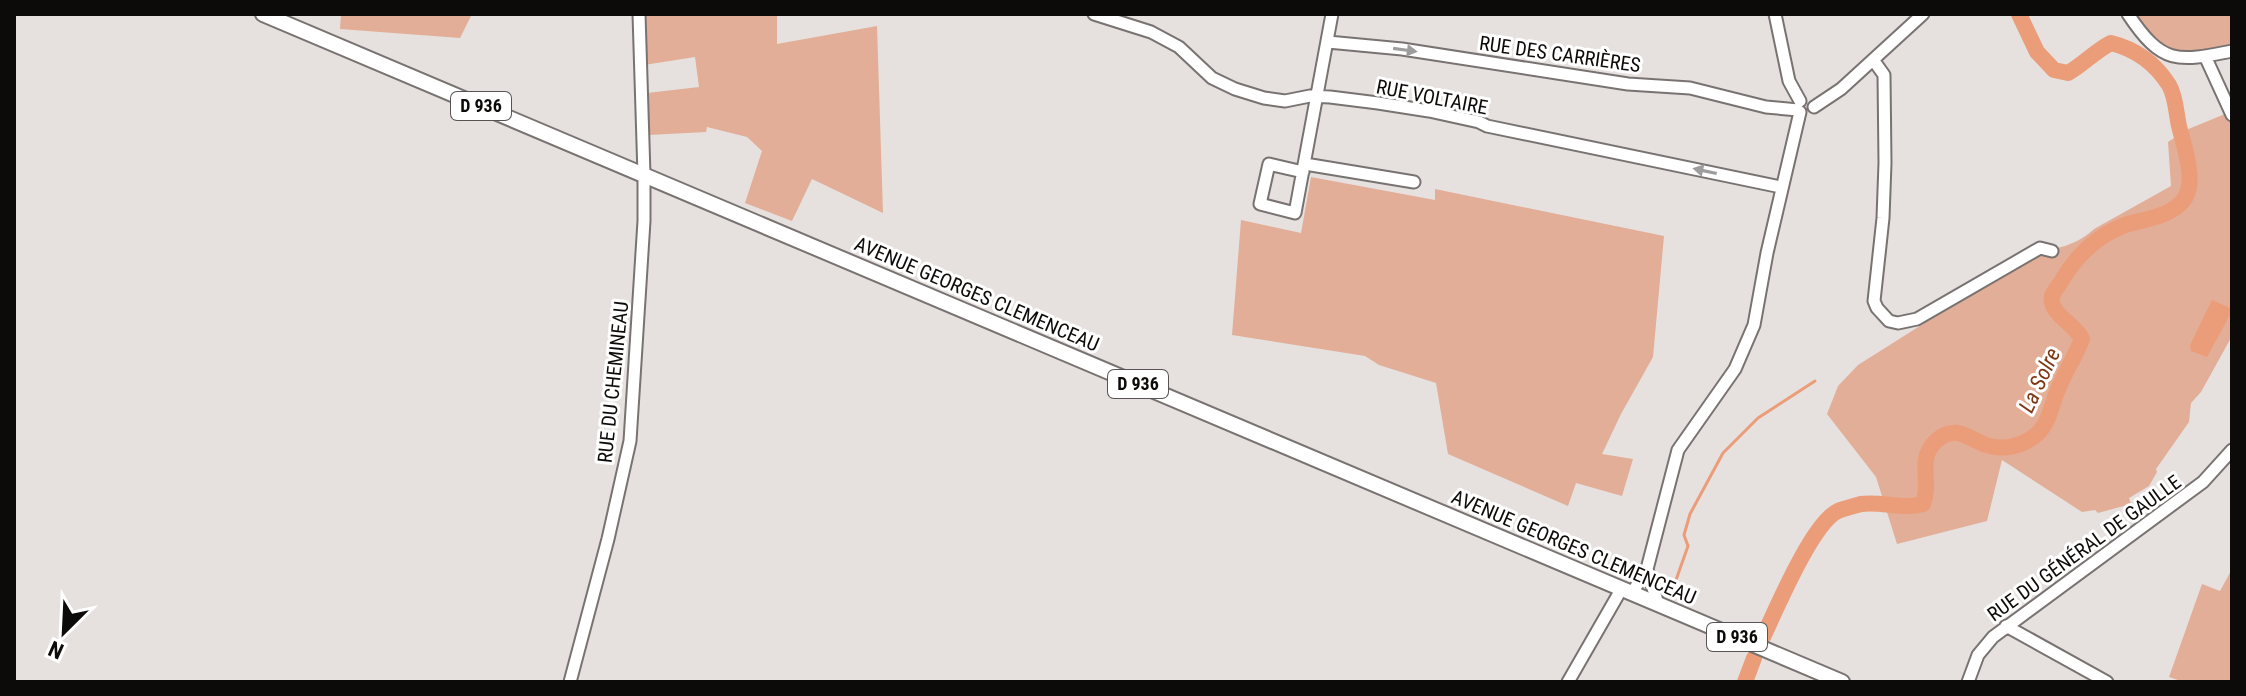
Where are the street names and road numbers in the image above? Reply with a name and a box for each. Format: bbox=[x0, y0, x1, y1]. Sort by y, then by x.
street label: RUE DES CARRIÈRES bbox=[1478, 31, 1642, 77]
street label: RUE VOLTAIRE bbox=[1374, 74, 1490, 120]
road number: D 936 bbox=[451, 92, 511, 120]
street label: AVENUE GEORGES CLEMENCEAU bbox=[851, 232, 1103, 356]
street label: RUE DU CHEMINEAU bbox=[593, 300, 633, 464]
road number: D 936 bbox=[1108, 370, 1168, 398]
street label: RUE DU GÉNÉRAL DE GAULLE bbox=[1983, 470, 2185, 626]
street label: AVENUE GEORGES CLEMENCEAU bbox=[1448, 485, 1700, 609]
road number: D 936 bbox=[1707, 623, 1767, 651]

